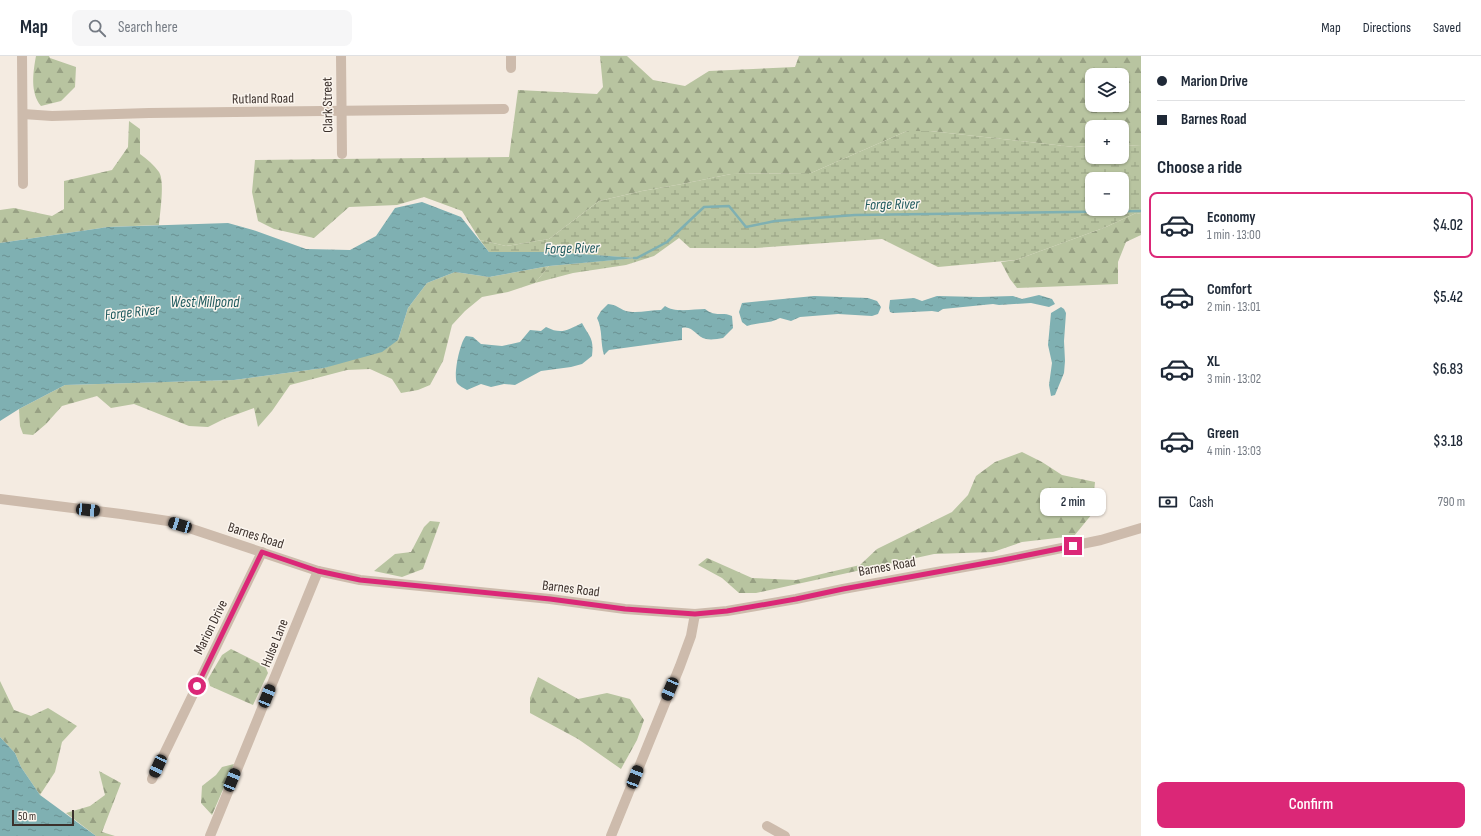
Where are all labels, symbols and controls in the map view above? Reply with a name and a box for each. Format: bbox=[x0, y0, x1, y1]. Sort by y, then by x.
search box bbox=[72, 10, 352, 46]
text: Map bbox=[20, 16, 48, 39]
icon: search bbox=[86, 17, 108, 39]
text: Search here bbox=[118, 18, 178, 37]
text: Map bbox=[1321, 19, 1341, 36]
text: Directions bbox=[1363, 19, 1411, 36]
text: Saved bbox=[1433, 19, 1461, 36]
map controls bbox=[1085, 68, 1129, 216]
button: layers bbox=[1085, 68, 1129, 112]
text: Marion Drive bbox=[1181, 72, 1248, 91]
street label: Clark Street bbox=[319, 77, 336, 133]
street label: Rutland Road bbox=[232, 89, 294, 108]
text: Barnes Road bbox=[1181, 110, 1247, 129]
button: + bbox=[1085, 120, 1129, 164]
text: Choose a ride bbox=[1157, 157, 1242, 178]
button: − bbox=[1085, 172, 1129, 216]
water label: Forge River bbox=[864, 195, 920, 214]
icon: car bbox=[1159, 207, 1195, 243]
text: Economy bbox=[1207, 208, 1256, 227]
text: $4.02 bbox=[1433, 216, 1463, 235]
text: 1 min · 13:00 bbox=[1207, 227, 1261, 243]
water label: Forge River bbox=[544, 239, 600, 258]
icon: car bbox=[1159, 279, 1195, 315]
text: Comfort bbox=[1207, 280, 1252, 299]
text: $5.42 bbox=[1433, 288, 1463, 307]
water label: West Millpond bbox=[171, 293, 240, 312]
text: 2 min · 13:01 bbox=[1207, 299, 1260, 315]
water label: Forge River bbox=[104, 300, 161, 325]
icon: car bbox=[1159, 351, 1195, 387]
text: XL bbox=[1207, 352, 1220, 371]
text: $6.83 bbox=[1432, 360, 1463, 379]
text: 3 min · 13:02 bbox=[1207, 371, 1261, 387]
icon: car bbox=[1159, 423, 1195, 459]
text: Green bbox=[1207, 424, 1239, 443]
text: $3.18 bbox=[1433, 432, 1463, 451]
text: 4 min · 13:03 bbox=[1207, 443, 1261, 459]
callout: 2 min bbox=[1040, 488, 1106, 516]
icon: cash bbox=[1157, 491, 1179, 513]
text: Cash bbox=[1189, 493, 1214, 512]
text: 2 min bbox=[1061, 494, 1085, 510]
text: 790 m bbox=[1438, 494, 1465, 510]
car bbox=[75, 503, 101, 517]
car bbox=[167, 516, 193, 534]
street label: Barnes Road bbox=[226, 518, 286, 553]
route end bbox=[1064, 537, 1082, 555]
street label: Barnes Road bbox=[857, 553, 917, 580]
street label: Barnes Road bbox=[541, 577, 601, 600]
street label: Marion Drive bbox=[190, 597, 231, 657]
street label: Hulse Lane bbox=[257, 617, 292, 670]
car bbox=[660, 676, 680, 702]
route start bbox=[188, 677, 206, 695]
car bbox=[257, 683, 277, 709]
car bbox=[147, 753, 169, 779]
car bbox=[625, 764, 645, 790]
car bbox=[222, 767, 242, 793]
button: Confirm bbox=[1157, 782, 1465, 828]
scale bar bbox=[12, 808, 74, 827]
text: 50 m bbox=[18, 810, 36, 823]

